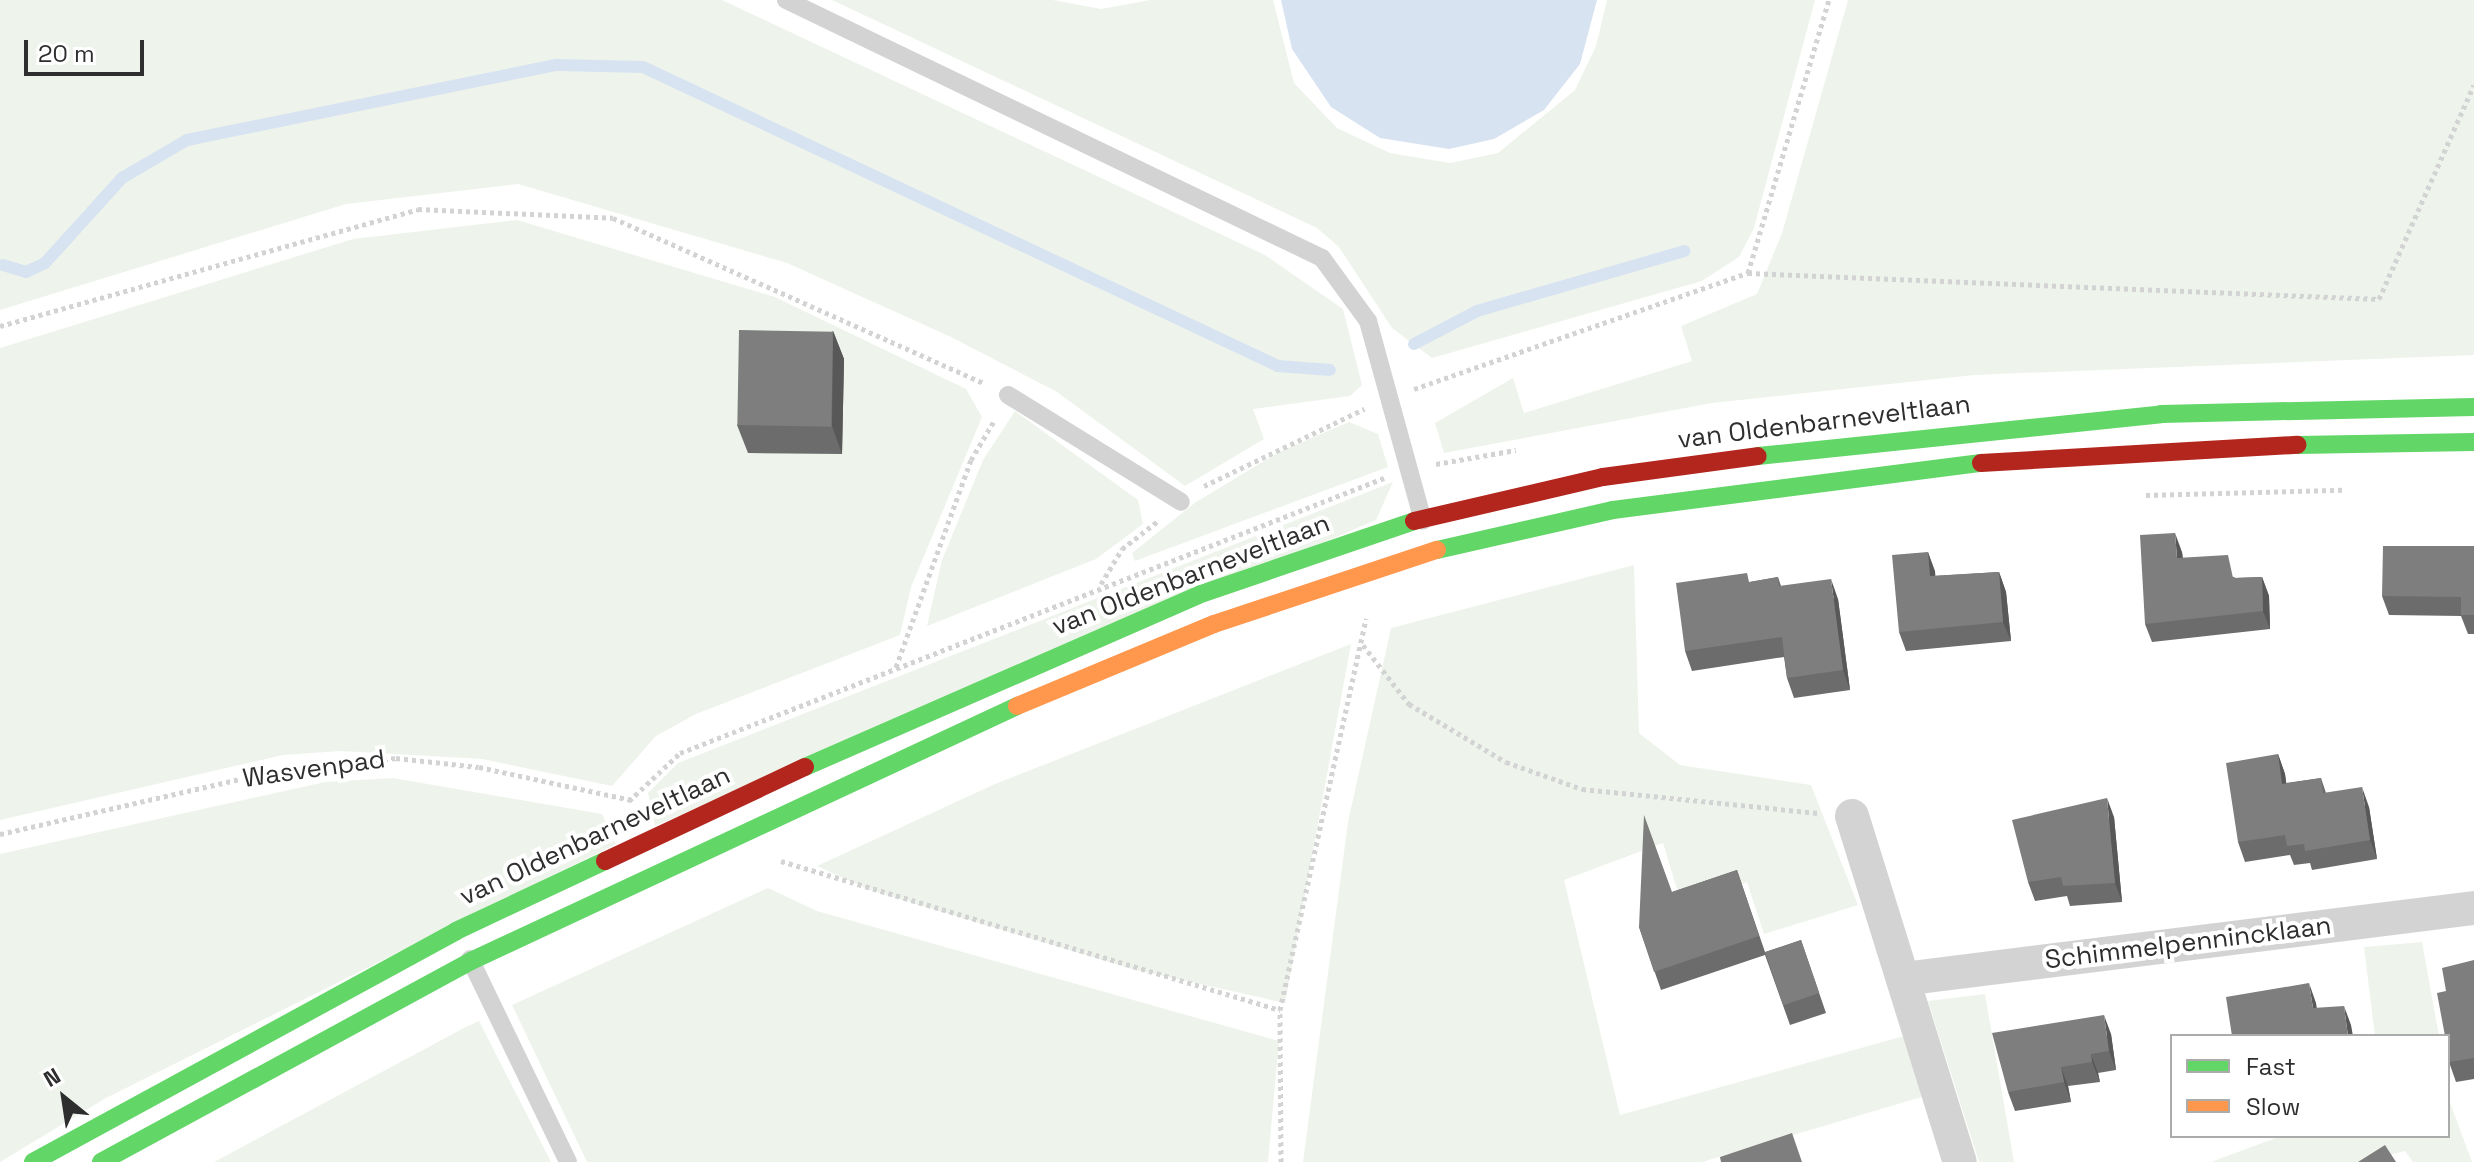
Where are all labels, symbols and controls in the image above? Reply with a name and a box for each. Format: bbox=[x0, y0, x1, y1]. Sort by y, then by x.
scale bar bbox=[28, 24, 148, 74]
text: 20 m bbox=[38, 38, 95, 69]
street label: van Oldenbarneveltlaan bbox=[1676, 389, 1972, 455]
street label: van Oldenbarneveltlaan bbox=[1048, 508, 1334, 642]
street label: Wasvenpad bbox=[241, 744, 387, 794]
street label: van Oldenbarneveltlaan bbox=[455, 760, 735, 912]
street label: Schimmelpennincklaan bbox=[2043, 910, 2333, 976]
legend bbox=[2170, 1034, 2450, 1138]
text: Fast bbox=[2246, 1051, 2296, 1082]
north arrow bbox=[24, 1058, 104, 1138]
text: N bbox=[39, 1061, 65, 1093]
text: Slow bbox=[2246, 1091, 2300, 1122]

